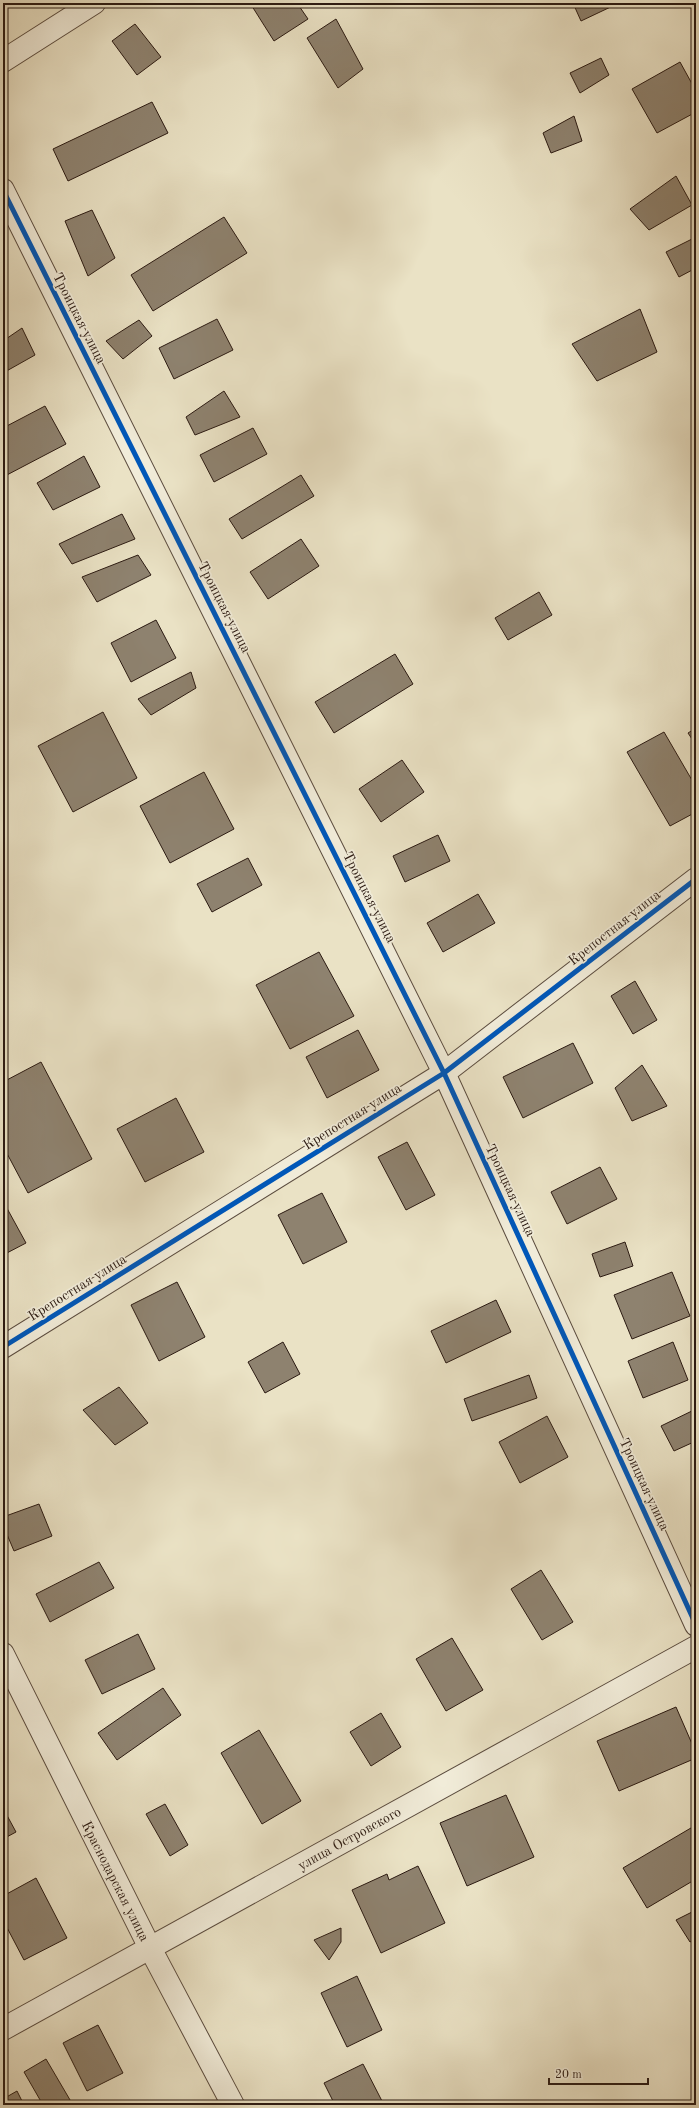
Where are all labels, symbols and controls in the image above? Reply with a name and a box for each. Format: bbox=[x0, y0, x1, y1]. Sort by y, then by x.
street label: Троицкая улица bbox=[50, 271, 108, 366]
street label: Троицкая улица bbox=[195, 560, 253, 655]
street label: Троицкая улица bbox=[340, 850, 398, 945]
street label: Крепостная улица bbox=[566, 887, 663, 968]
street label: Крепостная улица bbox=[301, 1081, 404, 1153]
street label: Троицкая улица bbox=[483, 1142, 538, 1239]
street label: Крепостная улица bbox=[26, 1252, 129, 1324]
street label: Троицкая улица bbox=[617, 1436, 672, 1533]
street label: улица Островского bbox=[296, 1805, 403, 1873]
street label: Краснодарская улица bbox=[79, 1819, 152, 1944]
scale bar bbox=[549, 2060, 648, 2086]
text: 20 m bbox=[555, 2069, 582, 2081]

